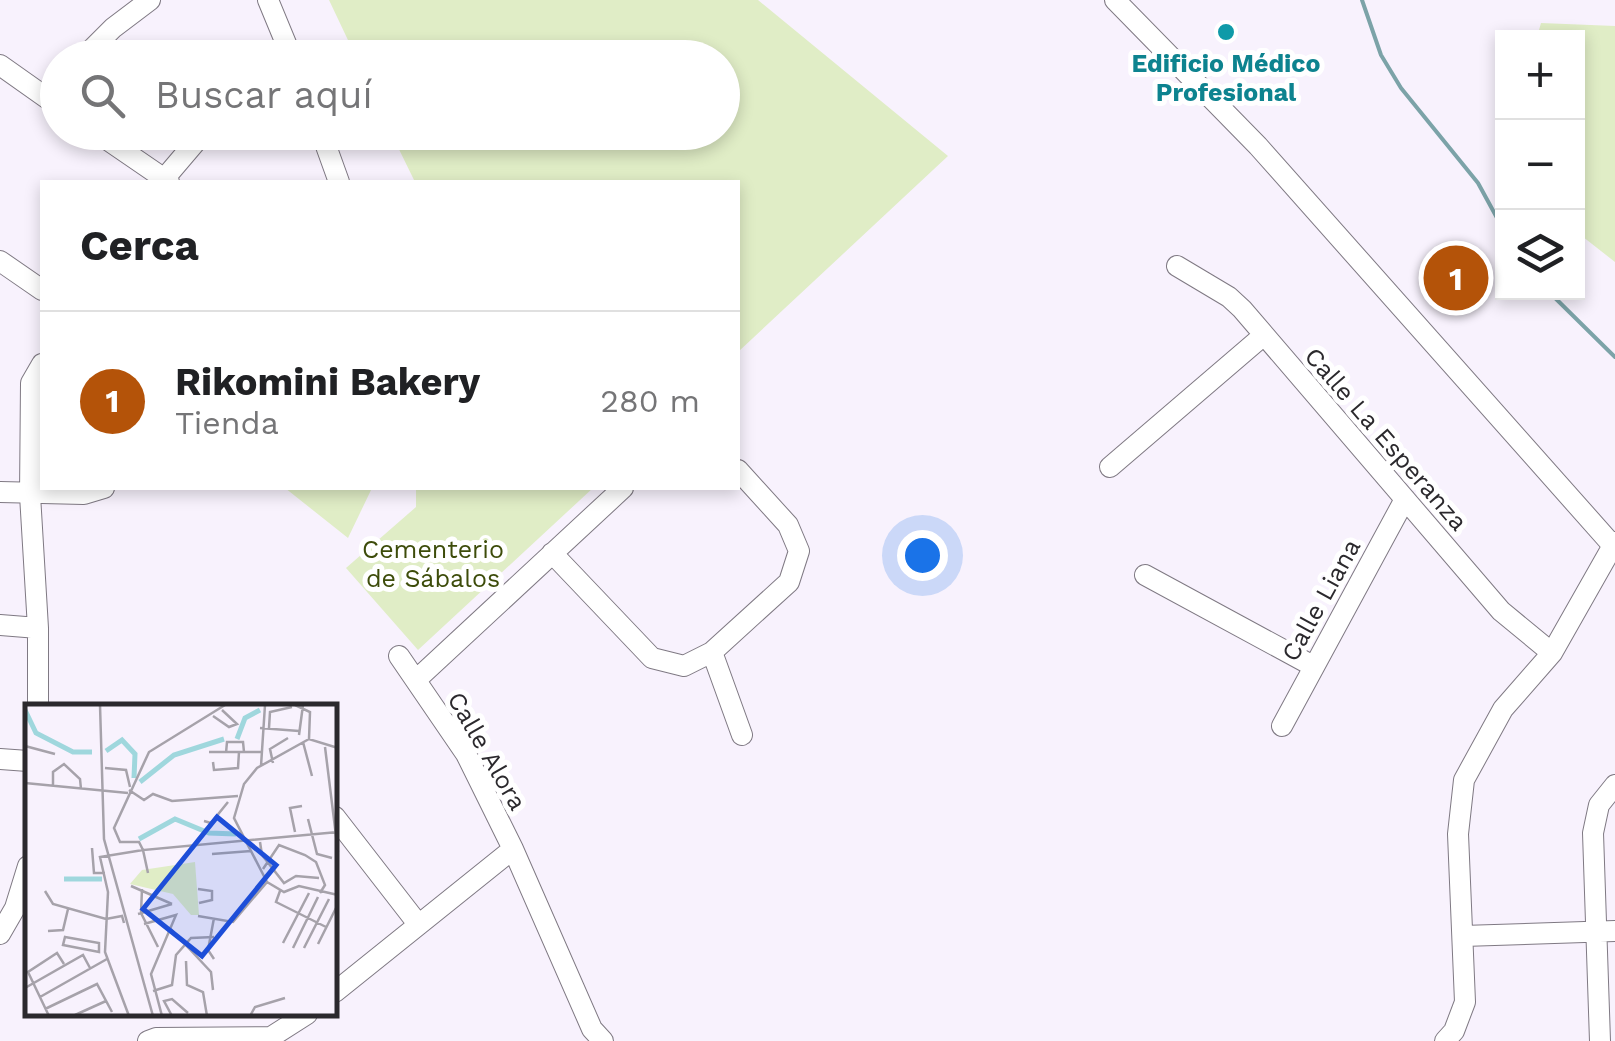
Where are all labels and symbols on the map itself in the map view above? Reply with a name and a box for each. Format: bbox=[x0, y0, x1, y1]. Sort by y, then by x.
marker: Edificio Médico Profesional bbox=[1215, 21, 1237, 43]
place label: Edificio Médico Profesional bbox=[1131, 49, 1321, 107]
pin: 1 bbox=[1424, 240, 1488, 316]
street label: Calle La Esperanza bbox=[1299, 342, 1473, 536]
your location bbox=[897, 530, 948, 581]
street label: Calle Liana bbox=[1276, 534, 1366, 666]
park label: Cementerio de Sábalos bbox=[362, 535, 504, 593]
street label: Calle Alora bbox=[442, 687, 532, 815]
inset map bbox=[25, 704, 338, 1016]

